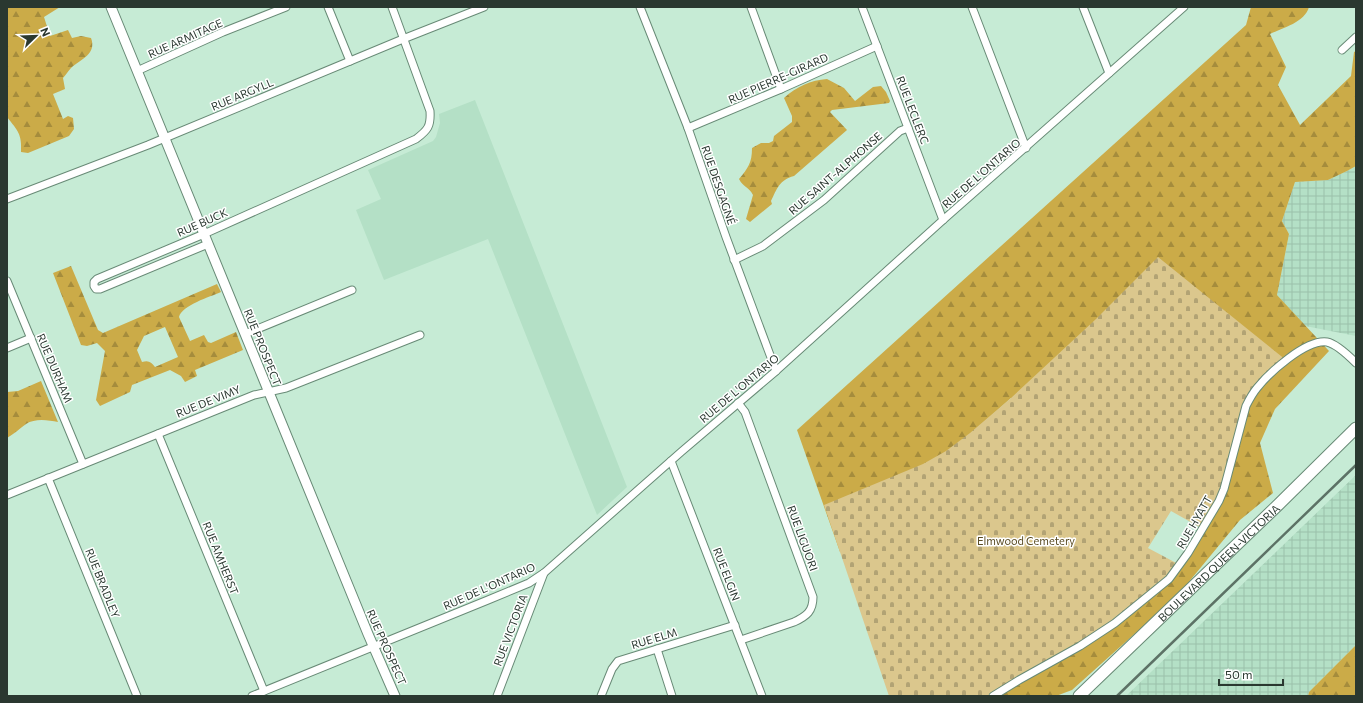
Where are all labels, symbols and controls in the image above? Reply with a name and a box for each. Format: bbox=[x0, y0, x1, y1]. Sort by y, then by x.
north arrow bbox=[16, 16, 56, 56]
street label: RUE ARMITAGE bbox=[146, 16, 224, 60]
text: N bbox=[38, 26, 53, 38]
street label: RUE PIERRE-GIRARD bbox=[726, 50, 830, 106]
street label: RUE LECLERC bbox=[894, 74, 932, 146]
street label: RUE ARGYLL bbox=[209, 75, 275, 113]
street label: RUE SAINT-ALPHONSE bbox=[786, 129, 884, 217]
street label: RUE DE L'ONTARIO bbox=[939, 135, 1023, 211]
street label: RUE DESGAGNÉ bbox=[699, 143, 740, 226]
street label: RUE BUCK bbox=[175, 205, 230, 239]
street label: RUE PROSPECT bbox=[242, 307, 284, 387]
street label: RUE DURHAM bbox=[35, 332, 75, 404]
street label: RUE DE L'ONTARIO bbox=[697, 351, 781, 425]
street label: RUE DE VIMY bbox=[174, 382, 242, 420]
street label: RUE HYATT bbox=[1174, 493, 1214, 551]
street label: BOULEVARD QUEEN-VICTORIA bbox=[1155, 501, 1282, 624]
street label: RUE LIGUORI bbox=[785, 503, 821, 573]
street label: RUE AMHERST bbox=[200, 520, 242, 596]
park label: Elmwood Cemetery bbox=[977, 534, 1075, 547]
street label: RUE BRADLEY bbox=[83, 546, 123, 620]
street label: RUE ELGIN bbox=[711, 546, 743, 602]
street label: RUE DE L'ONTARIO bbox=[441, 560, 537, 612]
street label: RUE VICTORIA bbox=[490, 592, 530, 668]
street label: RUE PROSPECT bbox=[365, 607, 409, 687]
street label: RUE ELM bbox=[630, 625, 678, 651]
scale bar bbox=[1219, 661, 1283, 687]
text: 50 m bbox=[1225, 667, 1253, 681]

